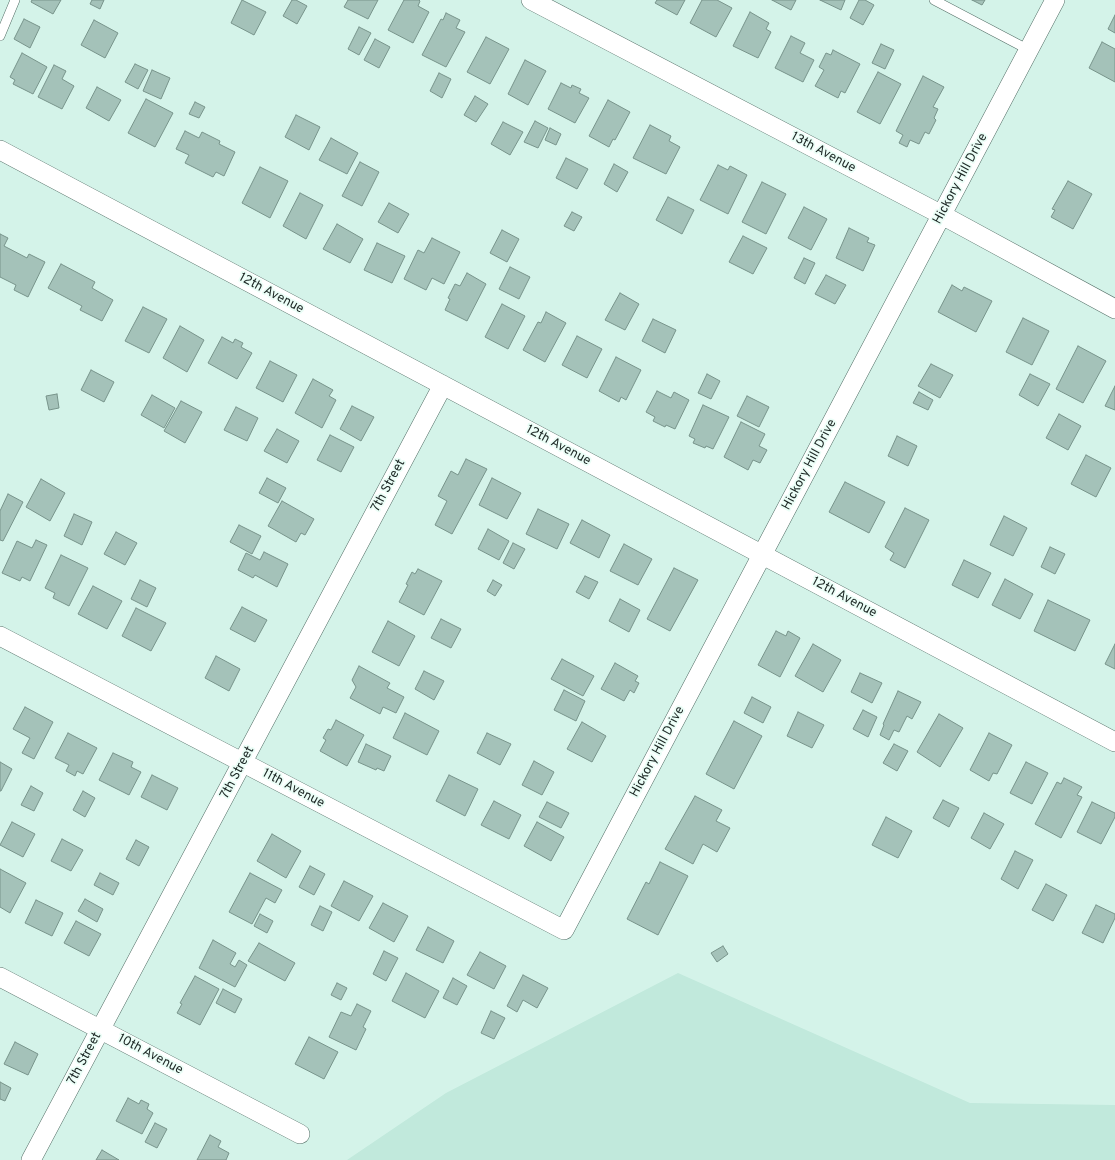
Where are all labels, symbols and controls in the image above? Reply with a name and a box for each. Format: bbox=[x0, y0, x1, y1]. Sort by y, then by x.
street label: 13th Avenue bbox=[788, 129, 858, 177]
street label: Hickory Hill Drive bbox=[930, 131, 992, 227]
street label: 12th Avenue bbox=[236, 270, 306, 318]
street label: Hickory Hill Drive bbox=[779, 417, 841, 513]
street label: 12th Avenue bbox=[523, 422, 593, 470]
street label: 7th Street bbox=[369, 457, 409, 515]
street label: 12th Avenue bbox=[809, 574, 879, 622]
street label: Hickory Hill Drive bbox=[627, 704, 689, 800]
street label: 7th Street bbox=[218, 744, 258, 802]
street label: 11th Avenue bbox=[259, 766, 327, 812]
street label: 7th Street bbox=[65, 1030, 105, 1088]
street label: 10th Avenue bbox=[115, 1031, 185, 1079]

